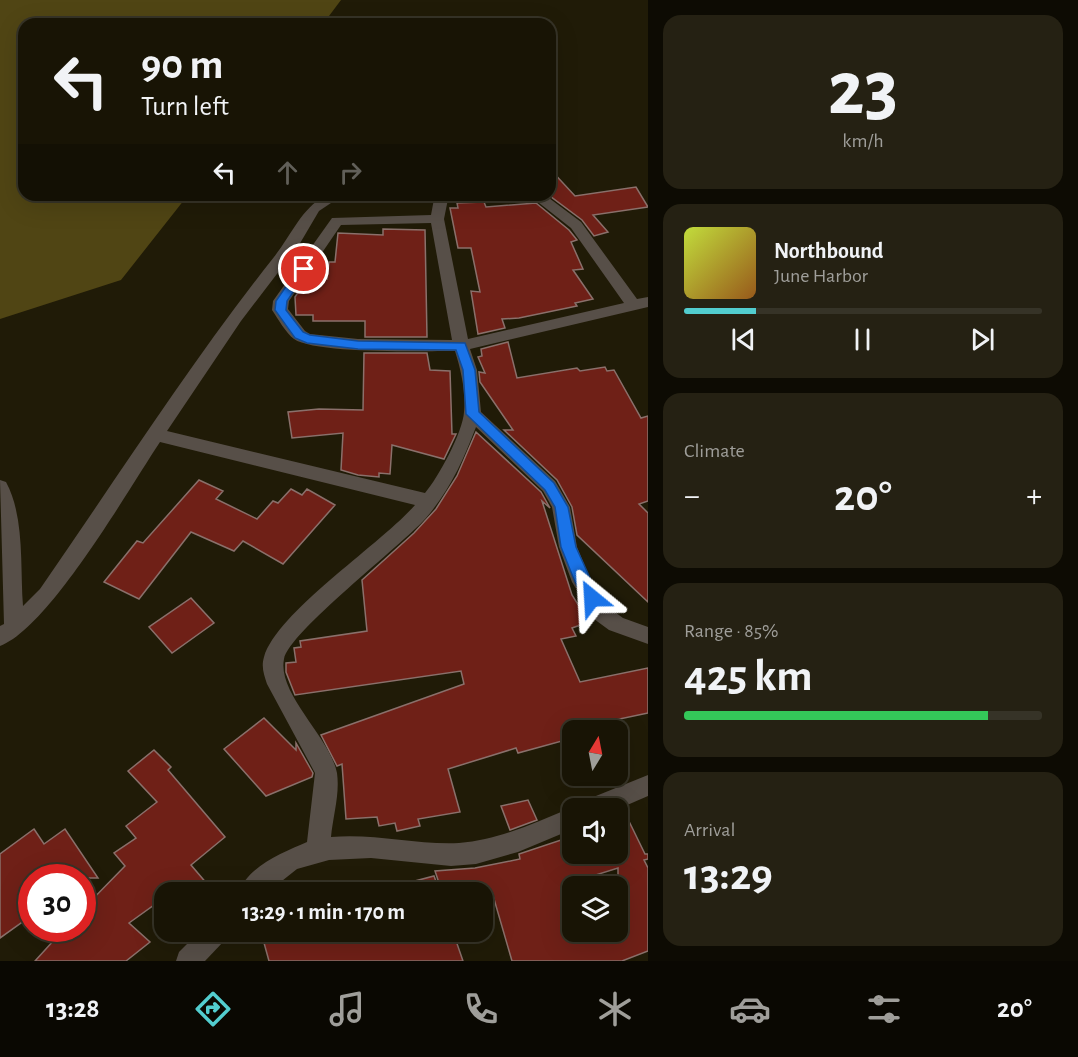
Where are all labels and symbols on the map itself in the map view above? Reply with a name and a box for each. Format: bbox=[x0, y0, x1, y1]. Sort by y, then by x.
pin bbox=[278, 243, 329, 294]
position arrow bbox=[560, 566, 624, 630]
north arrow bbox=[562, 720, 628, 786]
speed limit sign: 30 bbox=[18, 864, 96, 942]

